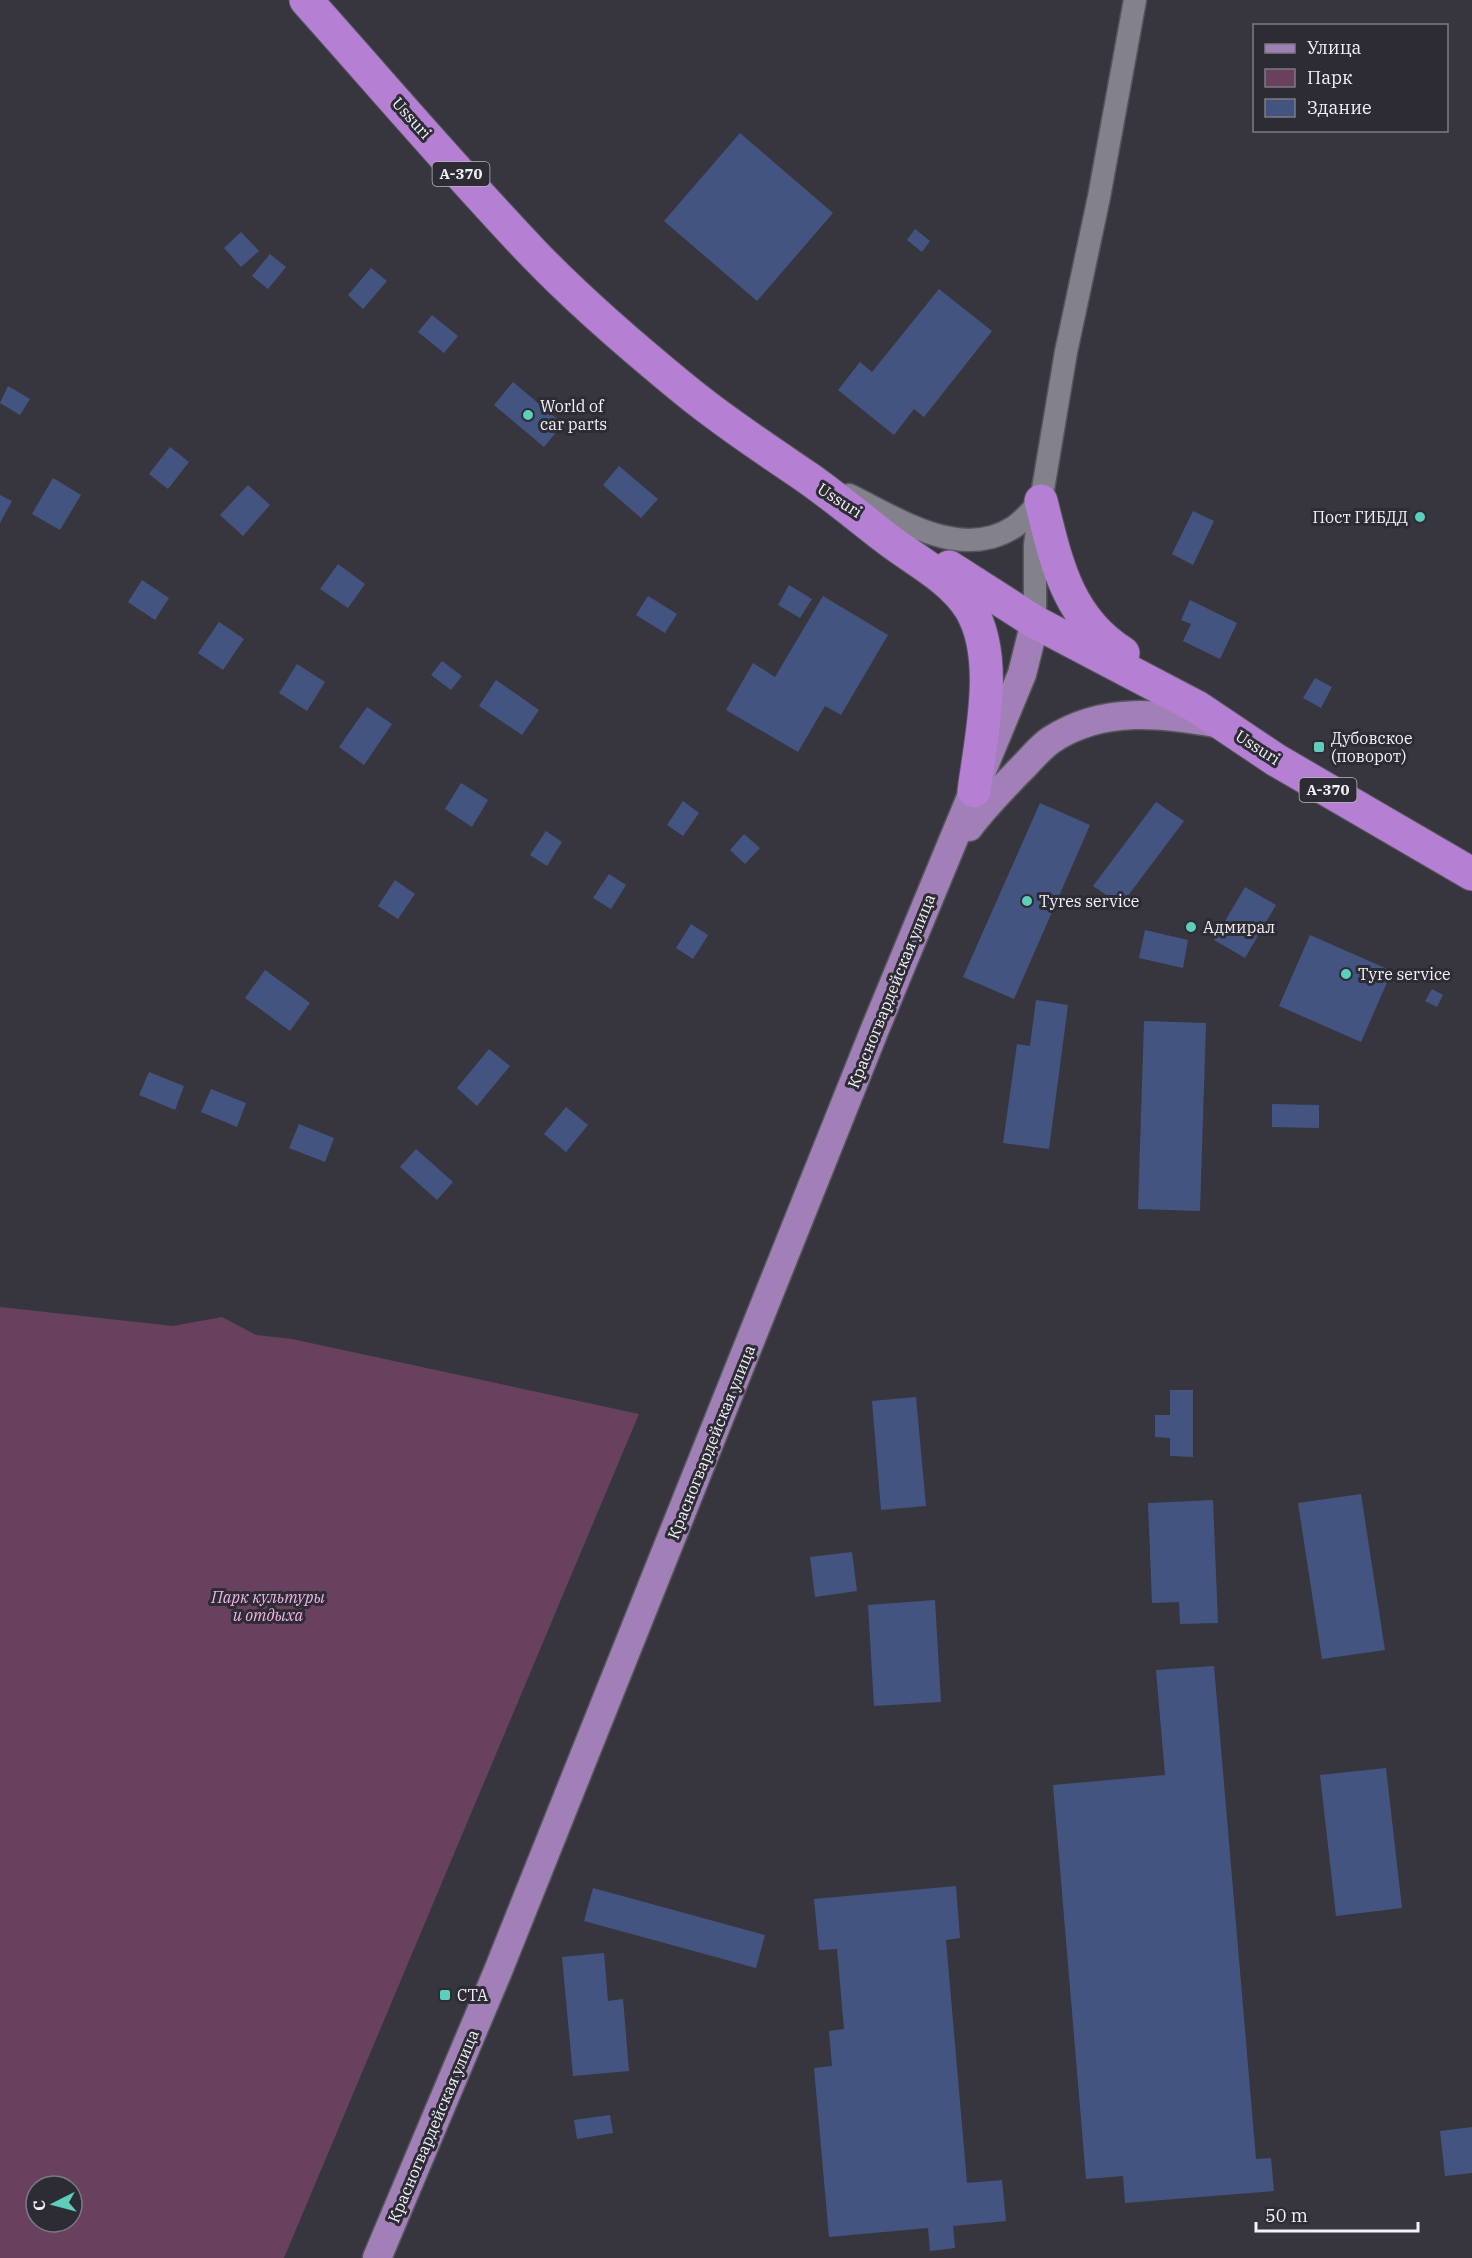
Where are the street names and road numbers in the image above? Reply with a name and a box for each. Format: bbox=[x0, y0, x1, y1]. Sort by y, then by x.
street label: Ussuri bbox=[388, 93, 436, 143]
road number: А-370 bbox=[432, 162, 490, 186]
street label: Ussuri bbox=[814, 478, 866, 522]
street label: Ussuri bbox=[1232, 725, 1284, 769]
road number: А-370 bbox=[1300, 778, 1356, 802]
street label: Красногвардейская улица bbox=[843, 891, 939, 1091]
street label: Красногвардейская улица bbox=[663, 1342, 759, 1542]
street label: Красногвардейская улица bbox=[383, 2026, 483, 2226]

